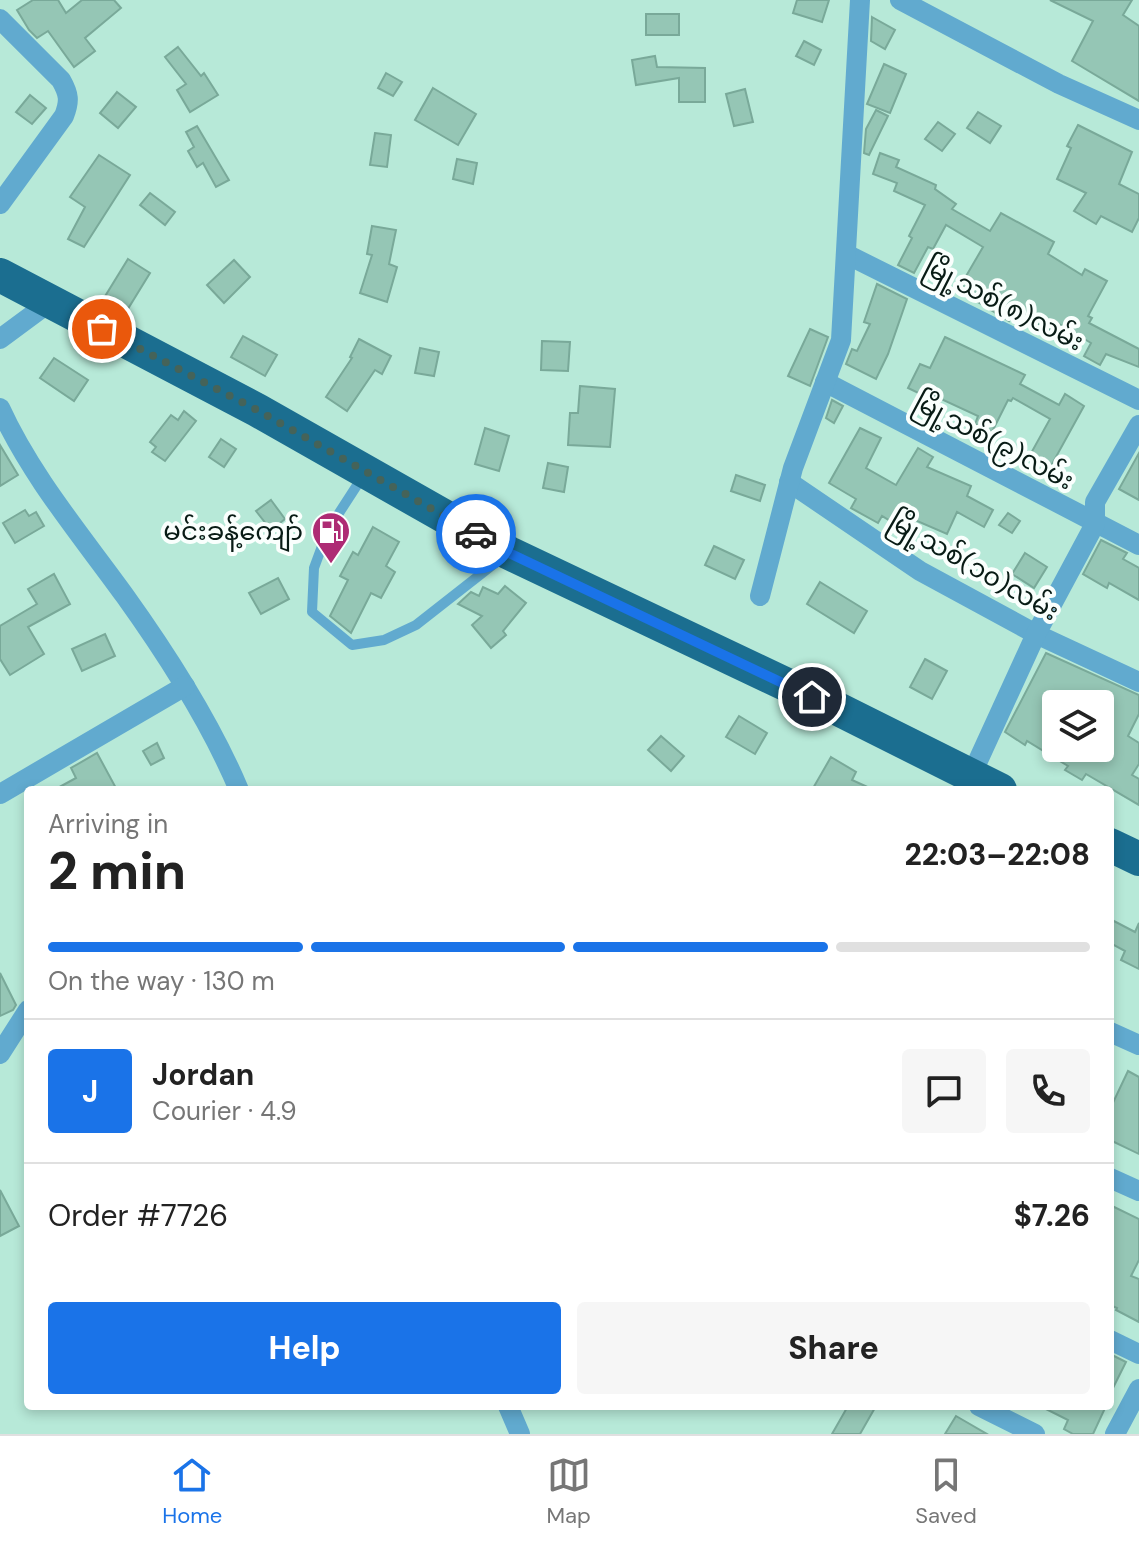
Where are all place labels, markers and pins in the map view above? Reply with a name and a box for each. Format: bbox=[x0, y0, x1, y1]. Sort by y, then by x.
pin bbox=[68, 295, 136, 363]
fuel station icon: မင်းခန့်ကျော် bbox=[310, 510, 352, 565]
place label: မင်းခန့်ကျော် bbox=[163, 514, 303, 552]
pin bbox=[778, 663, 846, 731]

